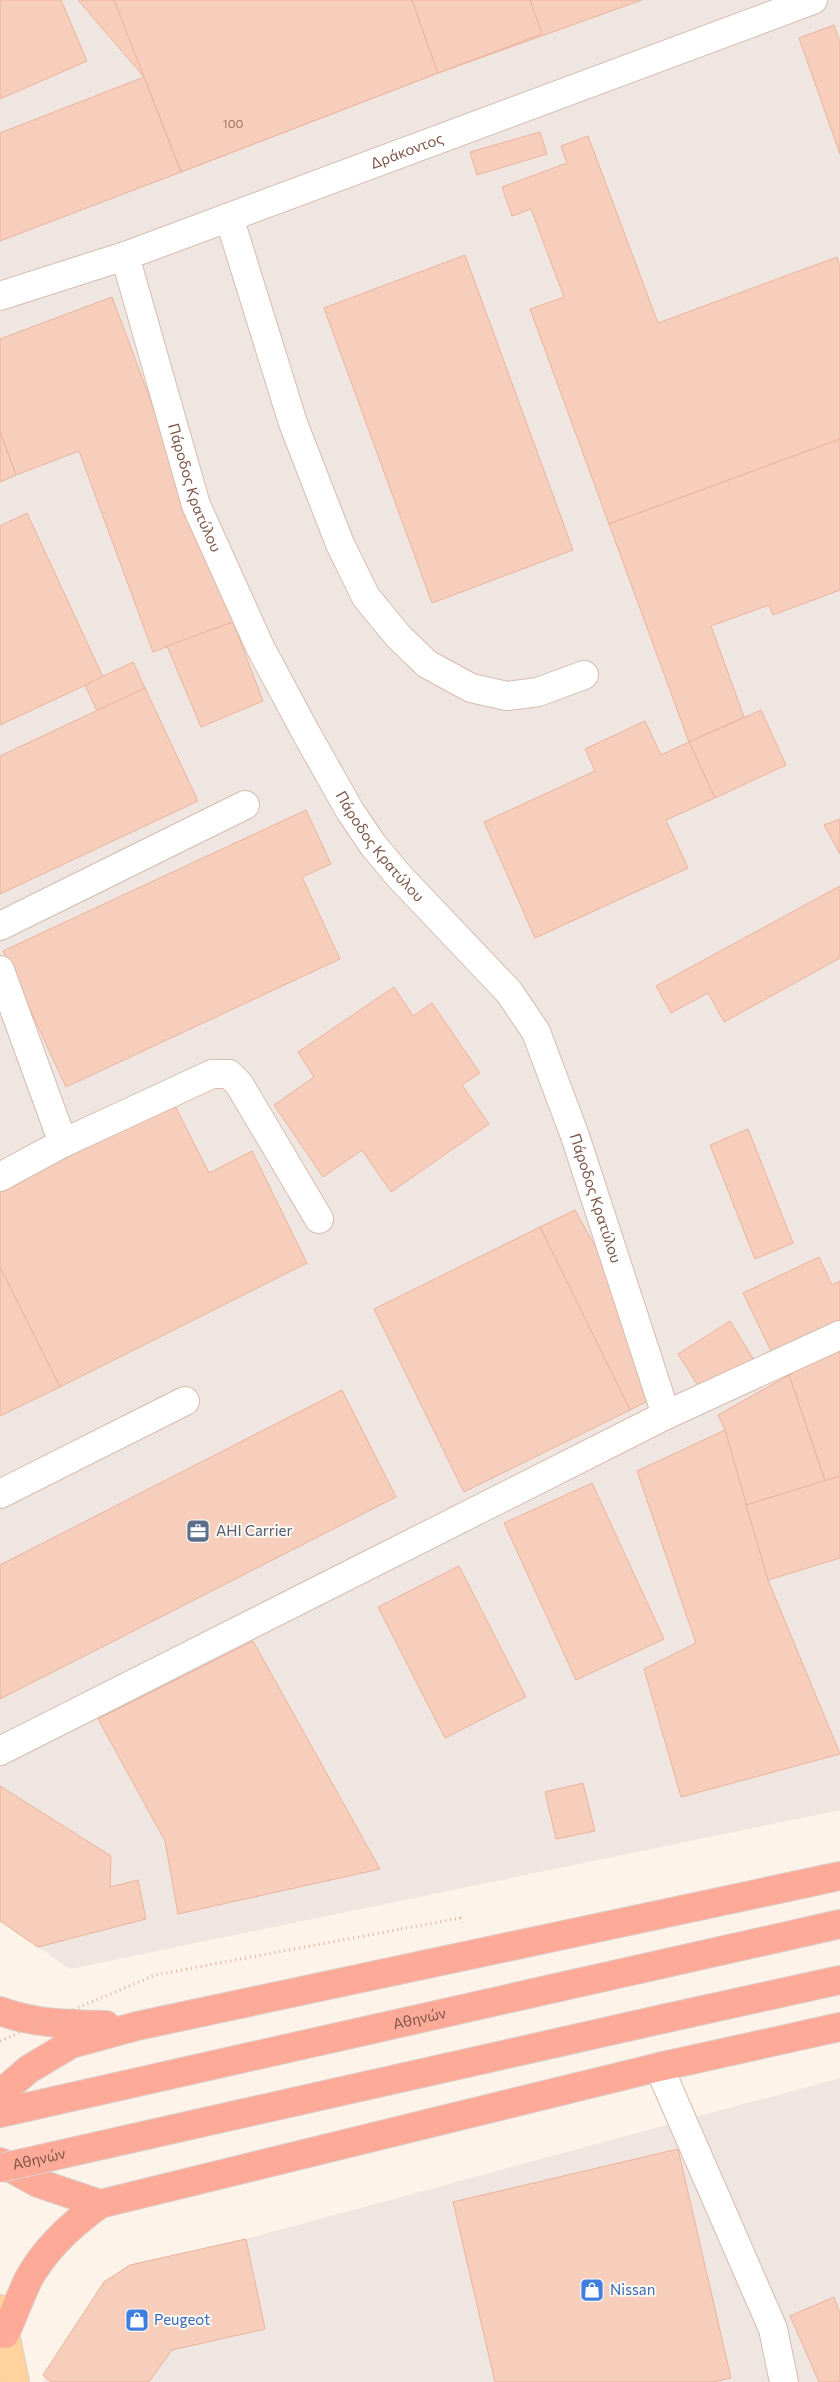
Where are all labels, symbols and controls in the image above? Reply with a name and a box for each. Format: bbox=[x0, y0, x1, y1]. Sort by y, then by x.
house number: 100 bbox=[223, 116, 244, 130]
street label: Δράκοντος bbox=[368, 128, 445, 172]
street label: Πάροδος Κρατύλου bbox=[165, 421, 226, 554]
street label: Πάροδος Κρατύλου bbox=[333, 787, 428, 905]
street label: Πάροδος Κρατύλου bbox=[567, 1131, 626, 1265]
office icon: AHI Carrier bbox=[185, 1518, 211, 1544]
place label: AHI Carrier bbox=[216, 1521, 293, 1539]
street label: Αθηνών bbox=[391, 2003, 448, 2032]
street label: Αθηνών bbox=[11, 2143, 67, 2173]
shop icon: Nissan bbox=[579, 2277, 605, 2303]
place label: Nissan bbox=[610, 2280, 655, 2298]
shop icon: Peugeot bbox=[124, 2307, 150, 2333]
place label: Peugeot bbox=[154, 2310, 210, 2328]

